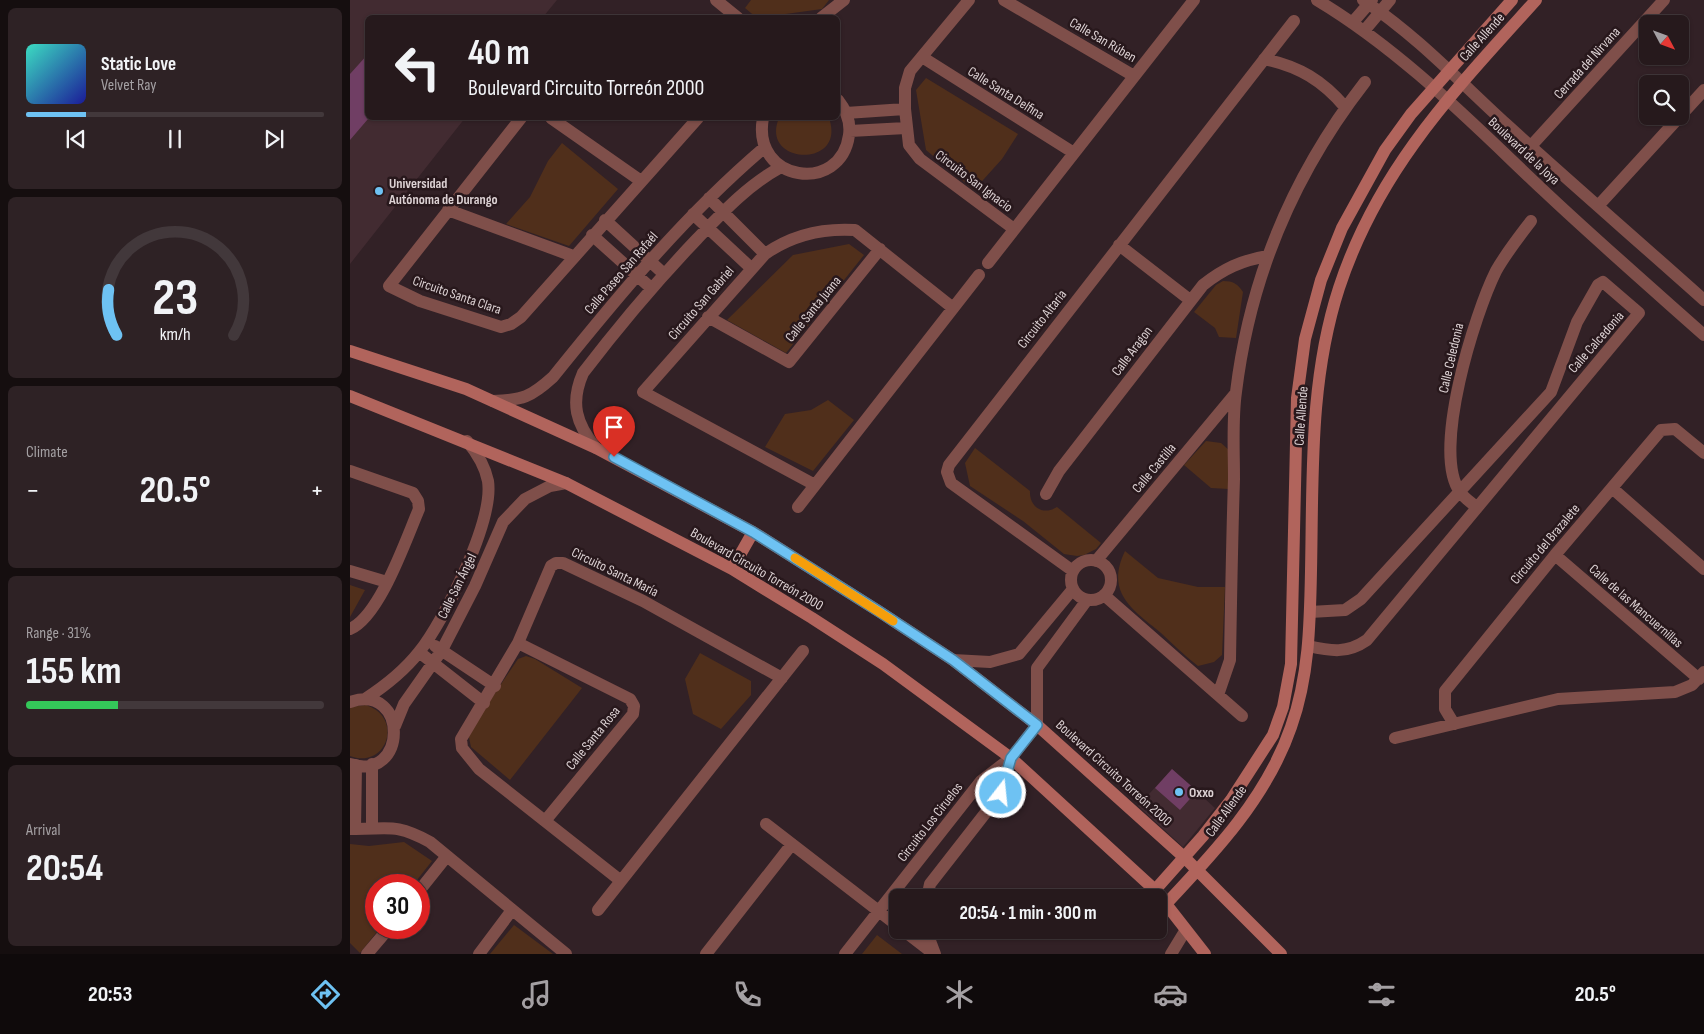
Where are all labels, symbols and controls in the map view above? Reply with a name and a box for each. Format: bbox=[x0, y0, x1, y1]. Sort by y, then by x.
street label: Calle Allende bbox=[1456, 9, 1508, 65]
street label: Calle San Rúben bbox=[1067, 14, 1139, 66]
north arrow bbox=[1639, 15, 1689, 65]
map controls bbox=[1639, 15, 1689, 125]
street label: Cerrada del Nirvana bbox=[1550, 23, 1624, 103]
text: 40 m bbox=[468, 32, 530, 75]
icon: left bbox=[385, 35, 450, 100]
text: Static Love bbox=[101, 53, 176, 76]
street label: Calle Santa Delfina bbox=[965, 63, 1047, 123]
text: Boulevard Circuito Torreón 2000 bbox=[468, 75, 704, 102]
button: search bbox=[1639, 75, 1689, 125]
text: Velvet Ray bbox=[101, 76, 156, 95]
street label: Boulevard de la Joya bbox=[1485, 114, 1563, 188]
icon: previous bbox=[62, 125, 90, 153]
icon: pause bbox=[161, 125, 189, 153]
icon: next bbox=[260, 125, 288, 153]
street label: Circuito San Ignacio bbox=[932, 146, 1016, 216]
place label: Universidad Autónoma de Durango bbox=[388, 175, 498, 208]
marker: Universidad Autónoma de Durango bbox=[373, 185, 385, 197]
street label: Calle Paseo San Rafaél bbox=[581, 228, 661, 318]
street label: Circuito San Gabriel bbox=[664, 263, 738, 343]
text: 23 bbox=[152, 267, 198, 330]
street label: Circuito Santa Clara bbox=[410, 272, 504, 318]
street label: Calle Santa Juana bbox=[781, 273, 845, 345]
street label: Circuito Altaria bbox=[1014, 286, 1070, 352]
street label: Calle Calcedonia bbox=[1565, 308, 1627, 376]
street label: Calle Celedonia bbox=[1435, 321, 1467, 395]
street label: Calle Aragon bbox=[1108, 323, 1156, 379]
text: km/h bbox=[160, 324, 190, 345]
street label: Calle Allende bbox=[1290, 386, 1312, 446]
pin bbox=[593, 406, 635, 457]
icon: arrive bbox=[600, 413, 628, 441]
street label: Calle Castilla bbox=[1128, 440, 1180, 496]
text: Climate bbox=[26, 443, 68, 462]
text: 20.5° bbox=[139, 468, 211, 513]
text: − bbox=[26, 474, 40, 507]
text: + bbox=[310, 474, 324, 507]
street label: Circuito del Brazalete bbox=[1506, 500, 1584, 588]
street label: Boulevard Circuito Torreón 2000 bbox=[688, 524, 826, 614]
street label: Circuito Santa María bbox=[569, 544, 661, 600]
street label: Calle San Ángel bbox=[434, 551, 480, 621]
street label: Calle de las Mancuernillas bbox=[1586, 561, 1686, 651]
text: Range · 31% bbox=[26, 624, 91, 643]
text: 155 km bbox=[26, 649, 122, 694]
street label: Calle Santa Rosa bbox=[562, 703, 624, 773]
street label: Boulevard Circuito Torreón 2000 bbox=[1052, 716, 1176, 830]
position arrow bbox=[974, 766, 1026, 818]
street label: Circuito Los Ciruelos bbox=[894, 779, 966, 865]
street label: Calle Allende bbox=[1202, 782, 1250, 840]
place label: Oxxo bbox=[1189, 784, 1214, 801]
marker: Oxxo bbox=[1173, 786, 1185, 798]
text: Arrival bbox=[26, 821, 60, 840]
text: 20:54 bbox=[26, 846, 103, 891]
speed limit sign: 30 bbox=[365, 874, 430, 939]
text: 20:54 · 1 min · 300 m bbox=[960, 902, 1097, 925]
icon: directions bbox=[308, 977, 343, 1012]
icon: music bbox=[519, 977, 554, 1012]
icon: phone bbox=[730, 977, 765, 1012]
icon: climate bbox=[942, 977, 977, 1012]
icon: car bbox=[1153, 977, 1188, 1012]
icon: filters bbox=[1364, 977, 1399, 1012]
text: 20:53 bbox=[88, 981, 132, 1008]
text: 20.5° bbox=[1575, 981, 1616, 1008]

